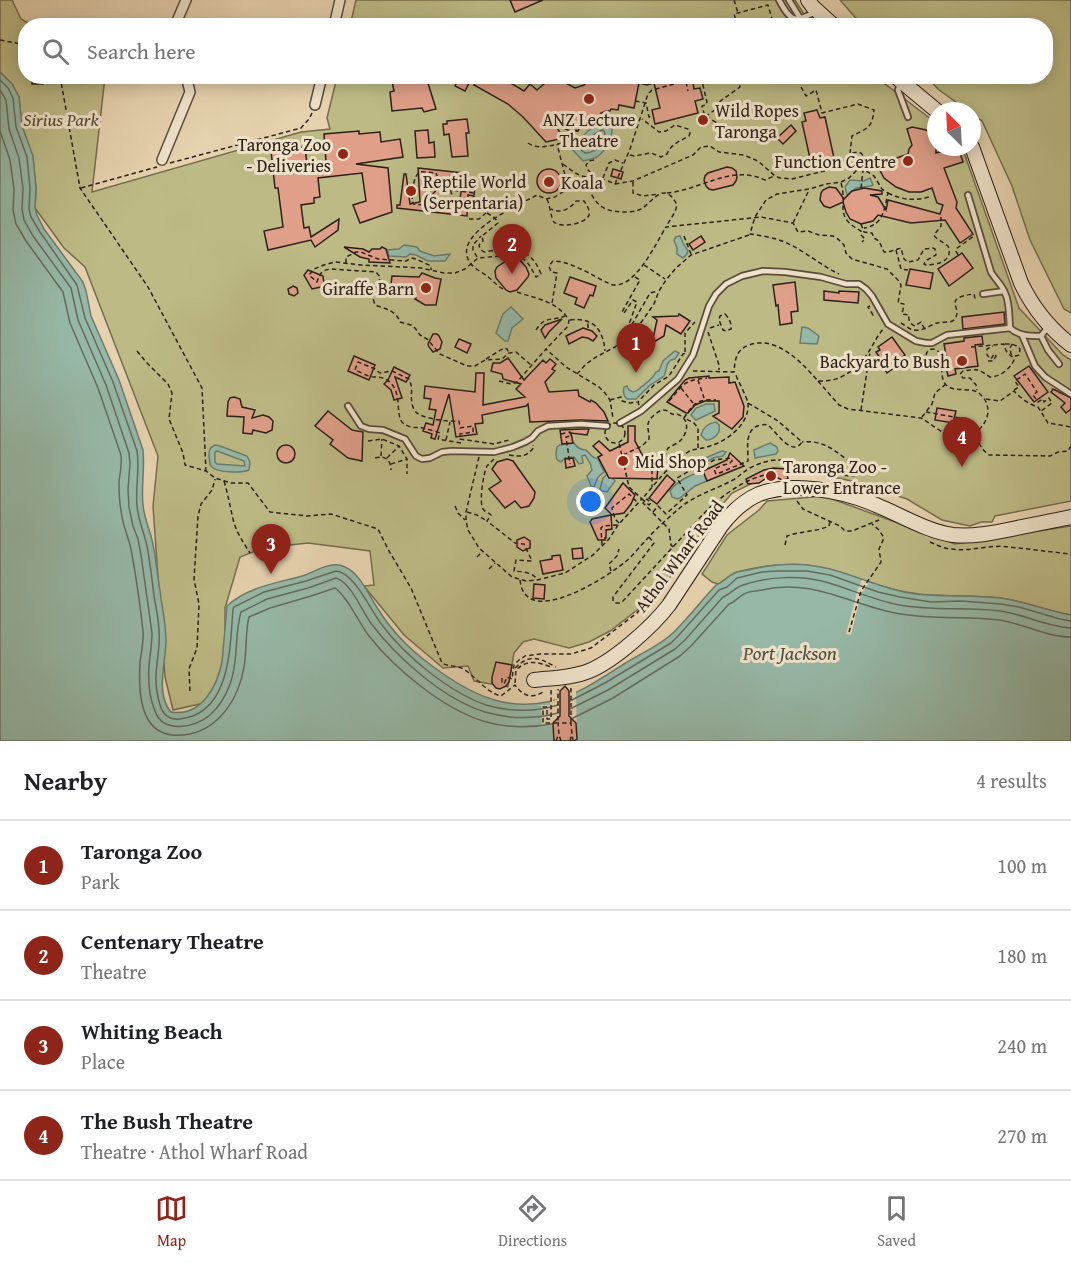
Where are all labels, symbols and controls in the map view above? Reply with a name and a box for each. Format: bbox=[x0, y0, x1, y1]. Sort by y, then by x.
search box bbox=[18, 18, 1053, 84]
icon: search bbox=[39, 35, 72, 68]
text: Search here bbox=[87, 35, 196, 67]
marker: ANZ Lecture Theatre bbox=[582, 92, 596, 106]
place label: Wild Ropes Taronga bbox=[715, 97, 799, 145]
north arrow bbox=[927, 102, 981, 156]
park label: Sirius Park bbox=[23, 106, 99, 133]
place label: ANZ Lecture Theatre bbox=[542, 106, 636, 154]
marker: Wild Ropes Taronga bbox=[696, 113, 710, 127]
place label: Taronga Zoo - Deliveries bbox=[237, 131, 331, 179]
marker: Taronga Zoo - Deliveries bbox=[336, 147, 350, 161]
place label: Function Centre bbox=[774, 148, 896, 175]
marker: Function Centre bbox=[901, 154, 915, 168]
place label: Reptile World (Serpentaria) bbox=[423, 168, 527, 216]
place label: Koala bbox=[561, 169, 603, 196]
marker: Koala bbox=[542, 175, 556, 189]
marker: Reptile World (Serpentaria) bbox=[404, 184, 418, 198]
pin: 2 bbox=[492, 224, 532, 274]
place label: Giraffe Barn bbox=[322, 275, 414, 302]
marker: Giraffe Barn bbox=[419, 281, 433, 295]
pin: 1 bbox=[616, 324, 656, 373]
place label: Backyard to Bush bbox=[820, 348, 950, 375]
marker: Backyard to Bush bbox=[955, 354, 969, 368]
pin: 4 bbox=[942, 418, 982, 467]
place label: Mid Shop bbox=[635, 448, 706, 475]
place label: Taronga Zoo - Lower Entrance bbox=[783, 453, 901, 501]
marker: Mid Shop bbox=[616, 454, 630, 468]
marker: Taronga Zoo - Lower Entrance bbox=[764, 469, 778, 483]
your location bbox=[576, 487, 605, 516]
street label: Athol Wharf Road bbox=[628, 494, 730, 618]
pin: 3 bbox=[252, 524, 290, 574]
water label: Port Jackson bbox=[742, 638, 837, 667]
text: Nearby bbox=[24, 761, 107, 800]
text: 4 results bbox=[976, 766, 1047, 795]
text: Taronga Zoo bbox=[81, 835, 202, 867]
text: 1 bbox=[38, 851, 49, 880]
text: 100 m bbox=[997, 851, 1047, 880]
text: Park bbox=[81, 867, 120, 896]
text: Centenary Theatre bbox=[81, 925, 264, 957]
text: 2 bbox=[38, 941, 49, 970]
text: 180 m bbox=[997, 941, 1047, 970]
text: Theatre bbox=[81, 957, 147, 986]
text: Whiting Beach bbox=[81, 1015, 223, 1047]
text: 3 bbox=[38, 1031, 49, 1060]
text: 240 m bbox=[997, 1031, 1047, 1060]
text: Place bbox=[81, 1047, 125, 1076]
text: The Bush Theatre bbox=[81, 1105, 253, 1137]
text: 4 bbox=[38, 1121, 49, 1150]
text: 270 m bbox=[997, 1121, 1047, 1150]
text: Theatre · Athol Wharf Road bbox=[81, 1137, 308, 1166]
tab: Map bbox=[155, 1192, 188, 1252]
tab: Directions bbox=[498, 1192, 567, 1252]
tab: Saved bbox=[877, 1192, 916, 1252]

